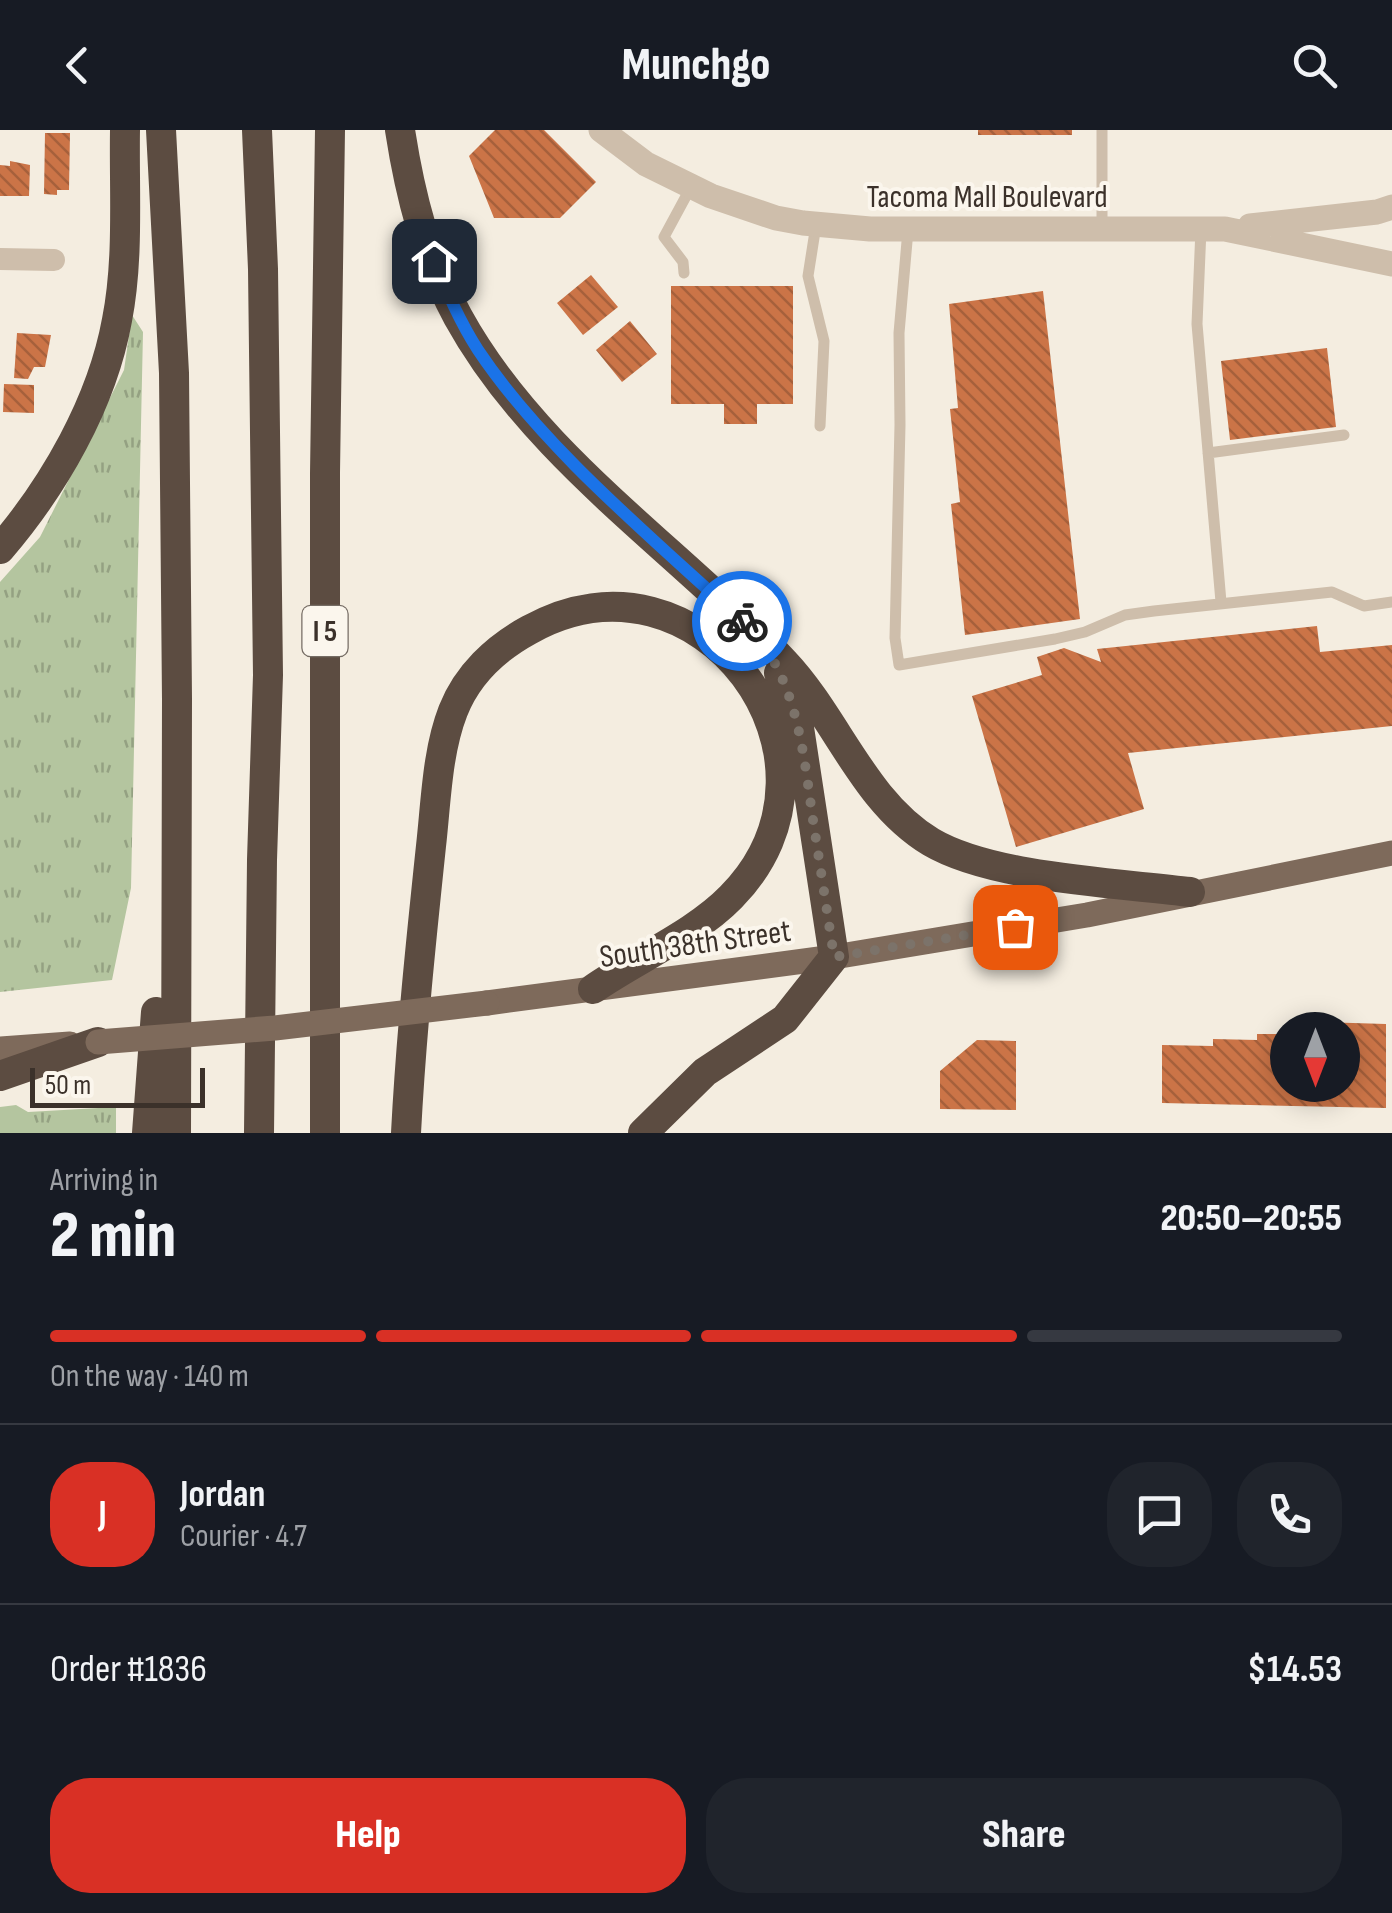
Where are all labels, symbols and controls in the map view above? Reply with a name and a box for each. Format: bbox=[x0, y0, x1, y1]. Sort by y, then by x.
icon: back bbox=[50, 38, 105, 93]
text: Munchgo bbox=[622, 38, 770, 93]
icon: search bbox=[1287, 38, 1342, 93]
street label: Tacoma Mall Boulevard bbox=[866, 178, 1108, 217]
pin bbox=[392, 219, 477, 304]
icon: home bbox=[407, 234, 462, 289]
courier bbox=[692, 571, 792, 671]
icon: bike bbox=[715, 594, 770, 649]
road number: I 5 bbox=[302, 606, 348, 656]
pin bbox=[973, 885, 1058, 970]
icon: bag bbox=[988, 900, 1043, 955]
street label: South 38th Street bbox=[597, 912, 793, 977]
north arrow bbox=[1270, 1012, 1360, 1102]
map controls bbox=[1270, 1012, 1360, 1102]
scale bar bbox=[30, 1063, 205, 1108]
text: 50 m bbox=[45, 1069, 91, 1102]
text: Arriving in bbox=[50, 1161, 158, 1200]
text: 20:50–20:55 bbox=[1160, 1196, 1342, 1241]
text: 2 min bbox=[50, 1198, 176, 1276]
text: On the way · 140 m bbox=[50, 1357, 249, 1396]
button: chat bbox=[1107, 1462, 1212, 1567]
button: phone bbox=[1237, 1462, 1342, 1567]
text: Jordan bbox=[180, 1472, 265, 1517]
text: J bbox=[98, 1492, 107, 1537]
text: Courier · 4.7 bbox=[180, 1517, 307, 1556]
text: Order #1836 bbox=[50, 1647, 207, 1692]
text: $14.53 bbox=[1247, 1647, 1342, 1692]
button: Help bbox=[50, 1778, 686, 1893]
button: Share bbox=[706, 1778, 1342, 1893]

